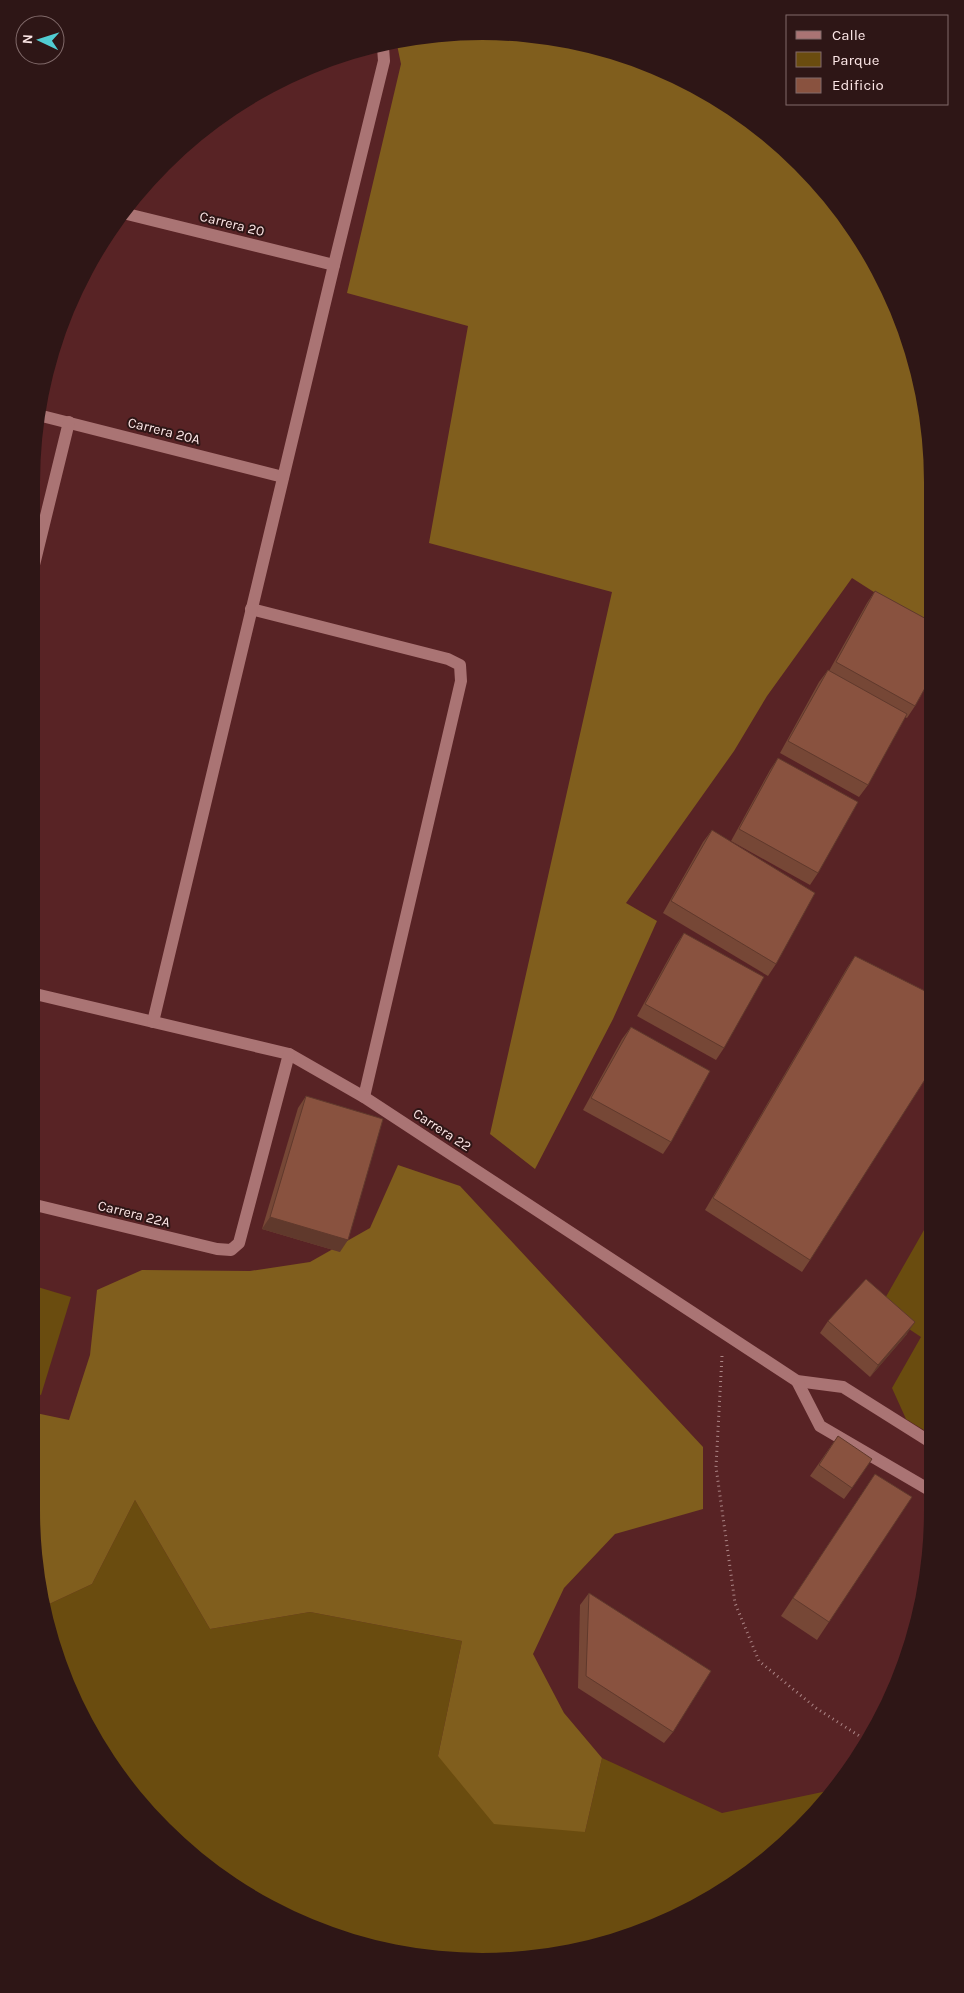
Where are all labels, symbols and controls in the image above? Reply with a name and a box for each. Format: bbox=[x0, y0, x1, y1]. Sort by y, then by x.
north arrow bbox=[15, 15, 65, 65]
legend bbox=[786, 15, 949, 105]
text: Calle bbox=[832, 26, 866, 44]
text: N bbox=[19, 34, 36, 45]
text: Parque bbox=[832, 51, 880, 69]
text: Edificio bbox=[832, 76, 884, 94]
street label: Carrera 20 bbox=[198, 208, 266, 240]
street label: Carrera 20A bbox=[126, 414, 202, 448]
street label: Carrera 22 bbox=[410, 1105, 474, 1155]
street label: Carrera 22A bbox=[96, 1197, 172, 1231]

